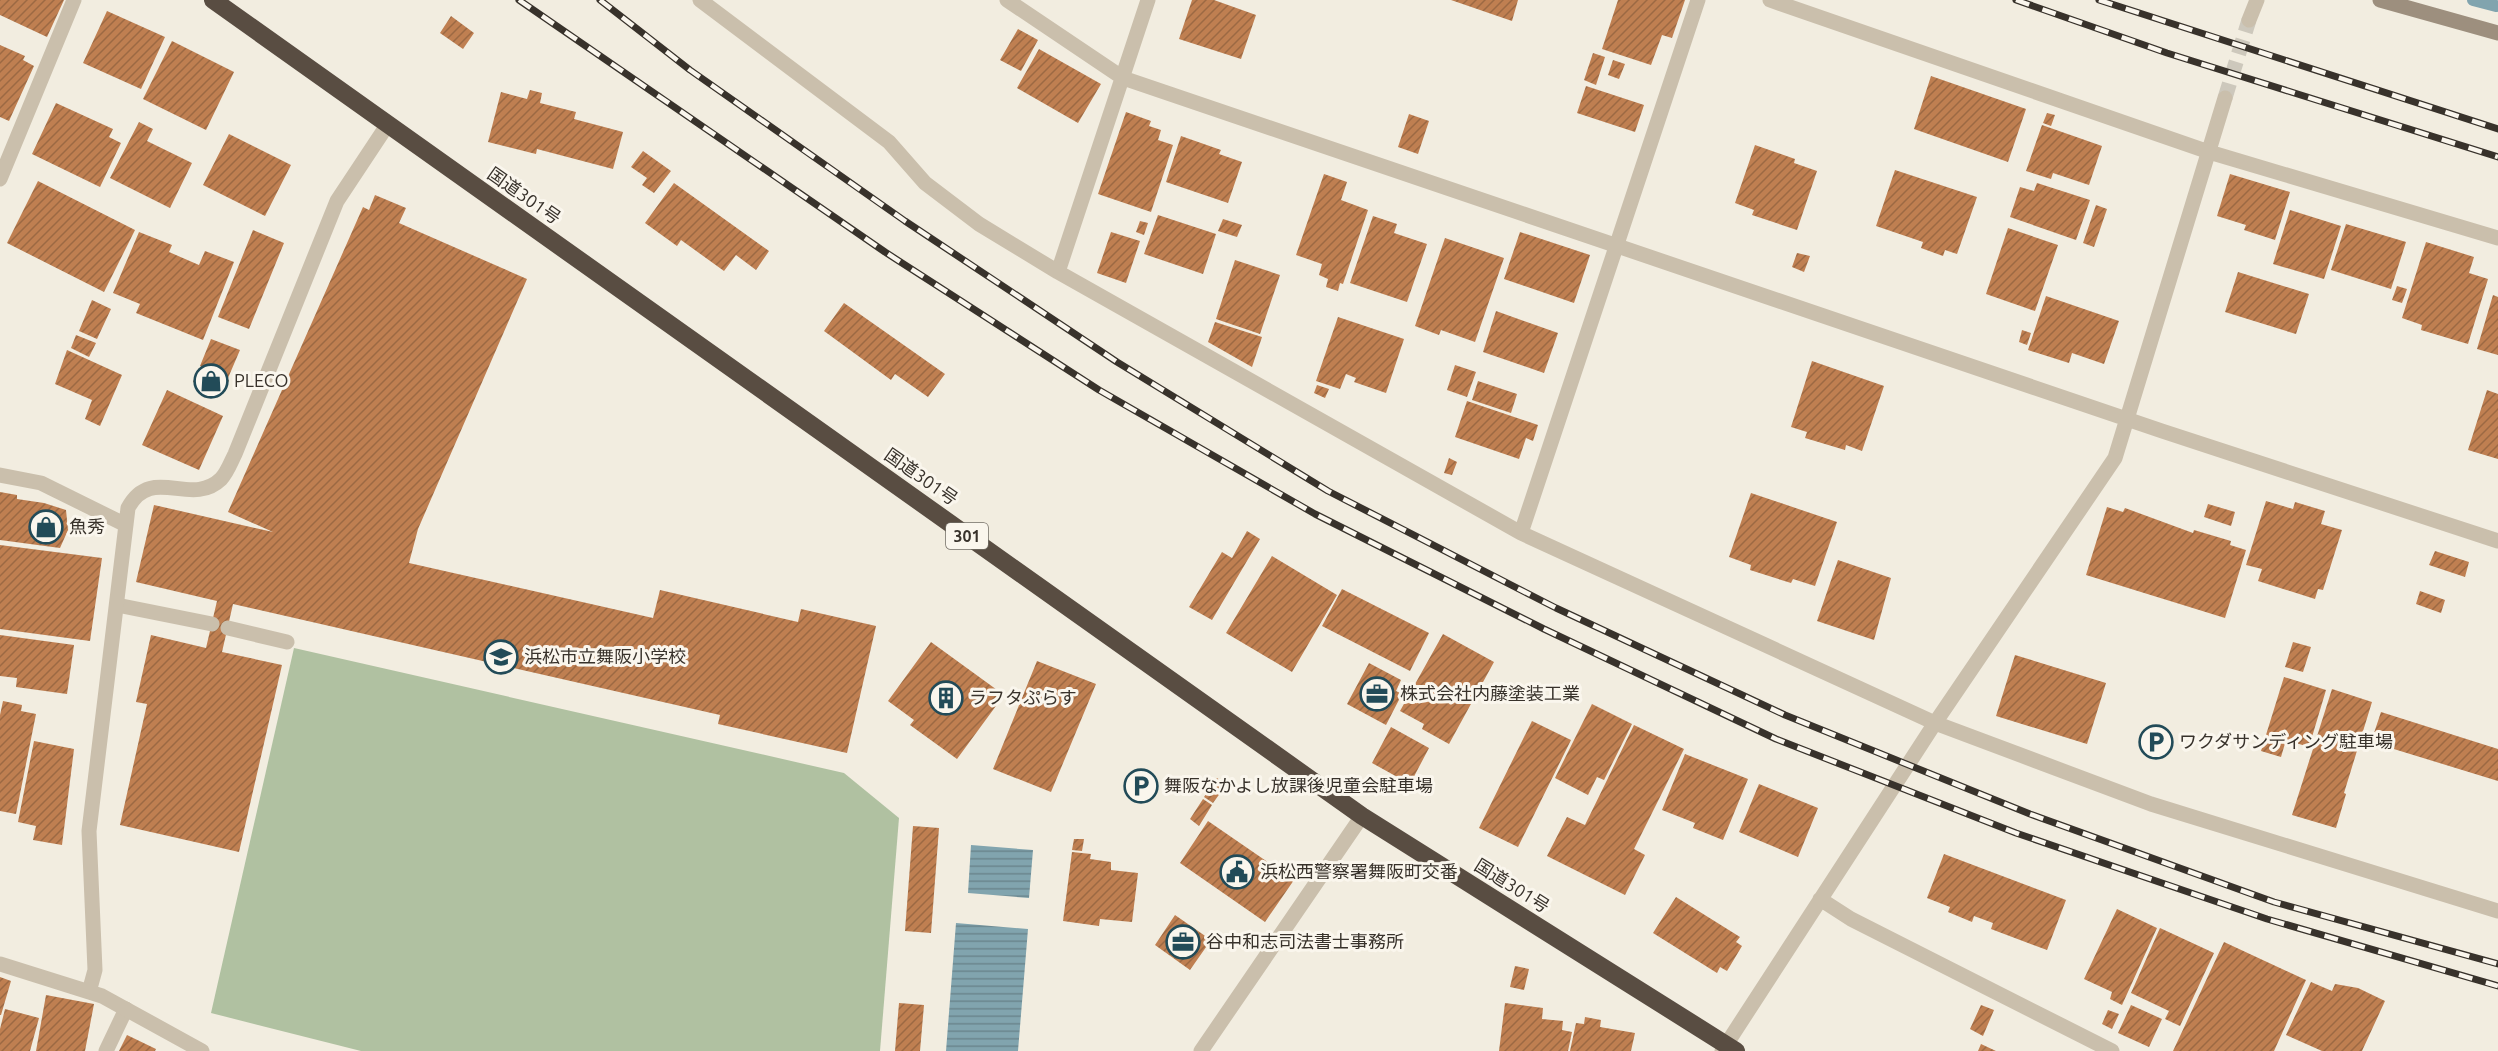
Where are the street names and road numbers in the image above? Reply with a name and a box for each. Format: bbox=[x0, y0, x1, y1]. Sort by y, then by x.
street label: 国道301号 bbox=[484, 163, 565, 228]
street label: 国道301号 bbox=[881, 444, 962, 509]
road number: 301 bbox=[946, 523, 988, 549]
street label: 国道301号 bbox=[1471, 854, 1554, 916]

